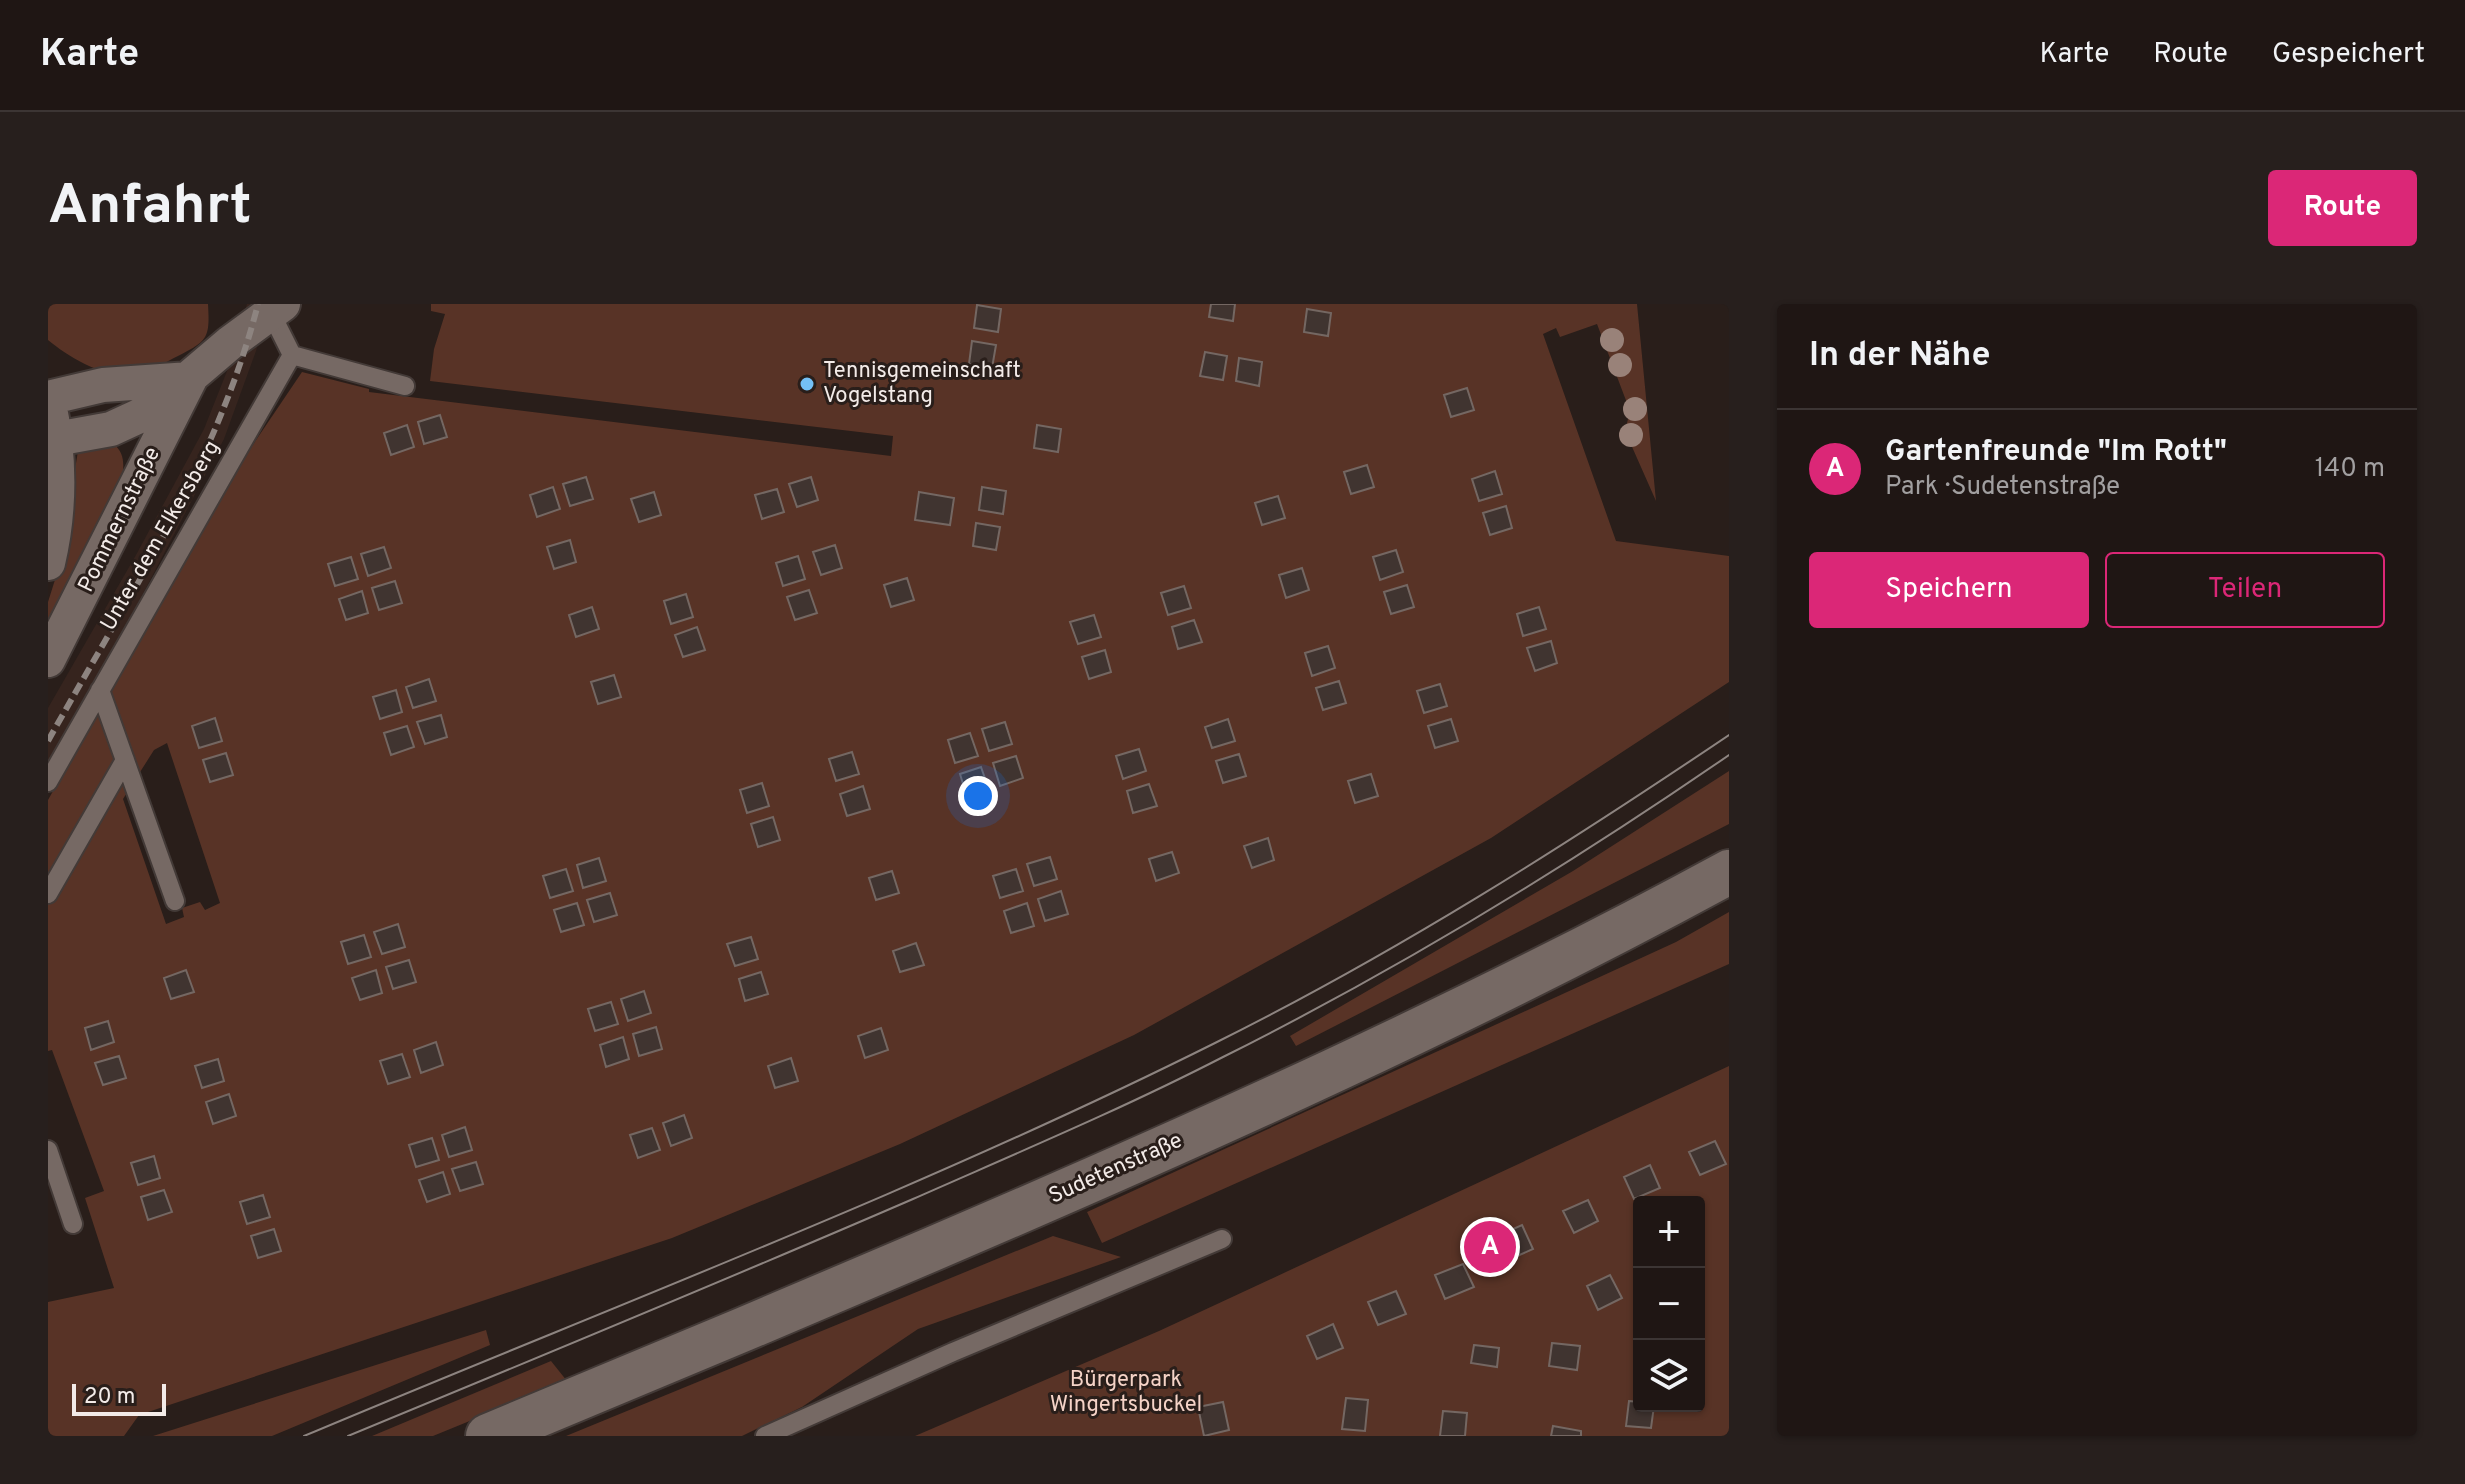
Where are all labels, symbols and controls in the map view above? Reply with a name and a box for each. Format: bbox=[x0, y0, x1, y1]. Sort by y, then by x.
text: Karte bbox=[40, 31, 139, 80]
text: Karte bbox=[2039, 37, 2109, 73]
text: Route bbox=[2153, 37, 2228, 73]
text: Gespeichert bbox=[2272, 37, 2425, 73]
button: Route bbox=[2268, 170, 2417, 246]
text: Anfahrt bbox=[48, 173, 252, 243]
text: In der Nähe bbox=[1809, 335, 1991, 378]
place label: Tennisgemeinschaft Vogelstang bbox=[823, 358, 1021, 410]
marker: Tennisgemeinschaft Vogelstang bbox=[798, 375, 816, 393]
text: Gartenfreunde "Im Rott" bbox=[1885, 434, 2227, 471]
street label: Unter dem Elkersberg bbox=[96, 436, 226, 636]
street label: Pommernstraße bbox=[73, 443, 167, 597]
text: A bbox=[1826, 453, 1844, 486]
text: 140 m bbox=[2315, 453, 2385, 486]
text: Park · Sudetenstraße bbox=[1885, 471, 2120, 504]
button: Speichern bbox=[1809, 552, 2089, 628]
button: Teilen bbox=[2105, 552, 2385, 628]
your location bbox=[958, 776, 998, 816]
street label: Sudetenstraße bbox=[1045, 1128, 1187, 1210]
map controls bbox=[1633, 1196, 1705, 1412]
button: + bbox=[1633, 1196, 1705, 1268]
pin: A bbox=[1464, 1217, 1516, 1277]
button: − bbox=[1633, 1268, 1705, 1340]
button: layers bbox=[1633, 1340, 1705, 1412]
park label: Bürgerpark Wingertsbuckel bbox=[1050, 1367, 1202, 1419]
scale bar bbox=[72, 1380, 166, 1416]
text: 20 m bbox=[84, 1384, 135, 1411]

